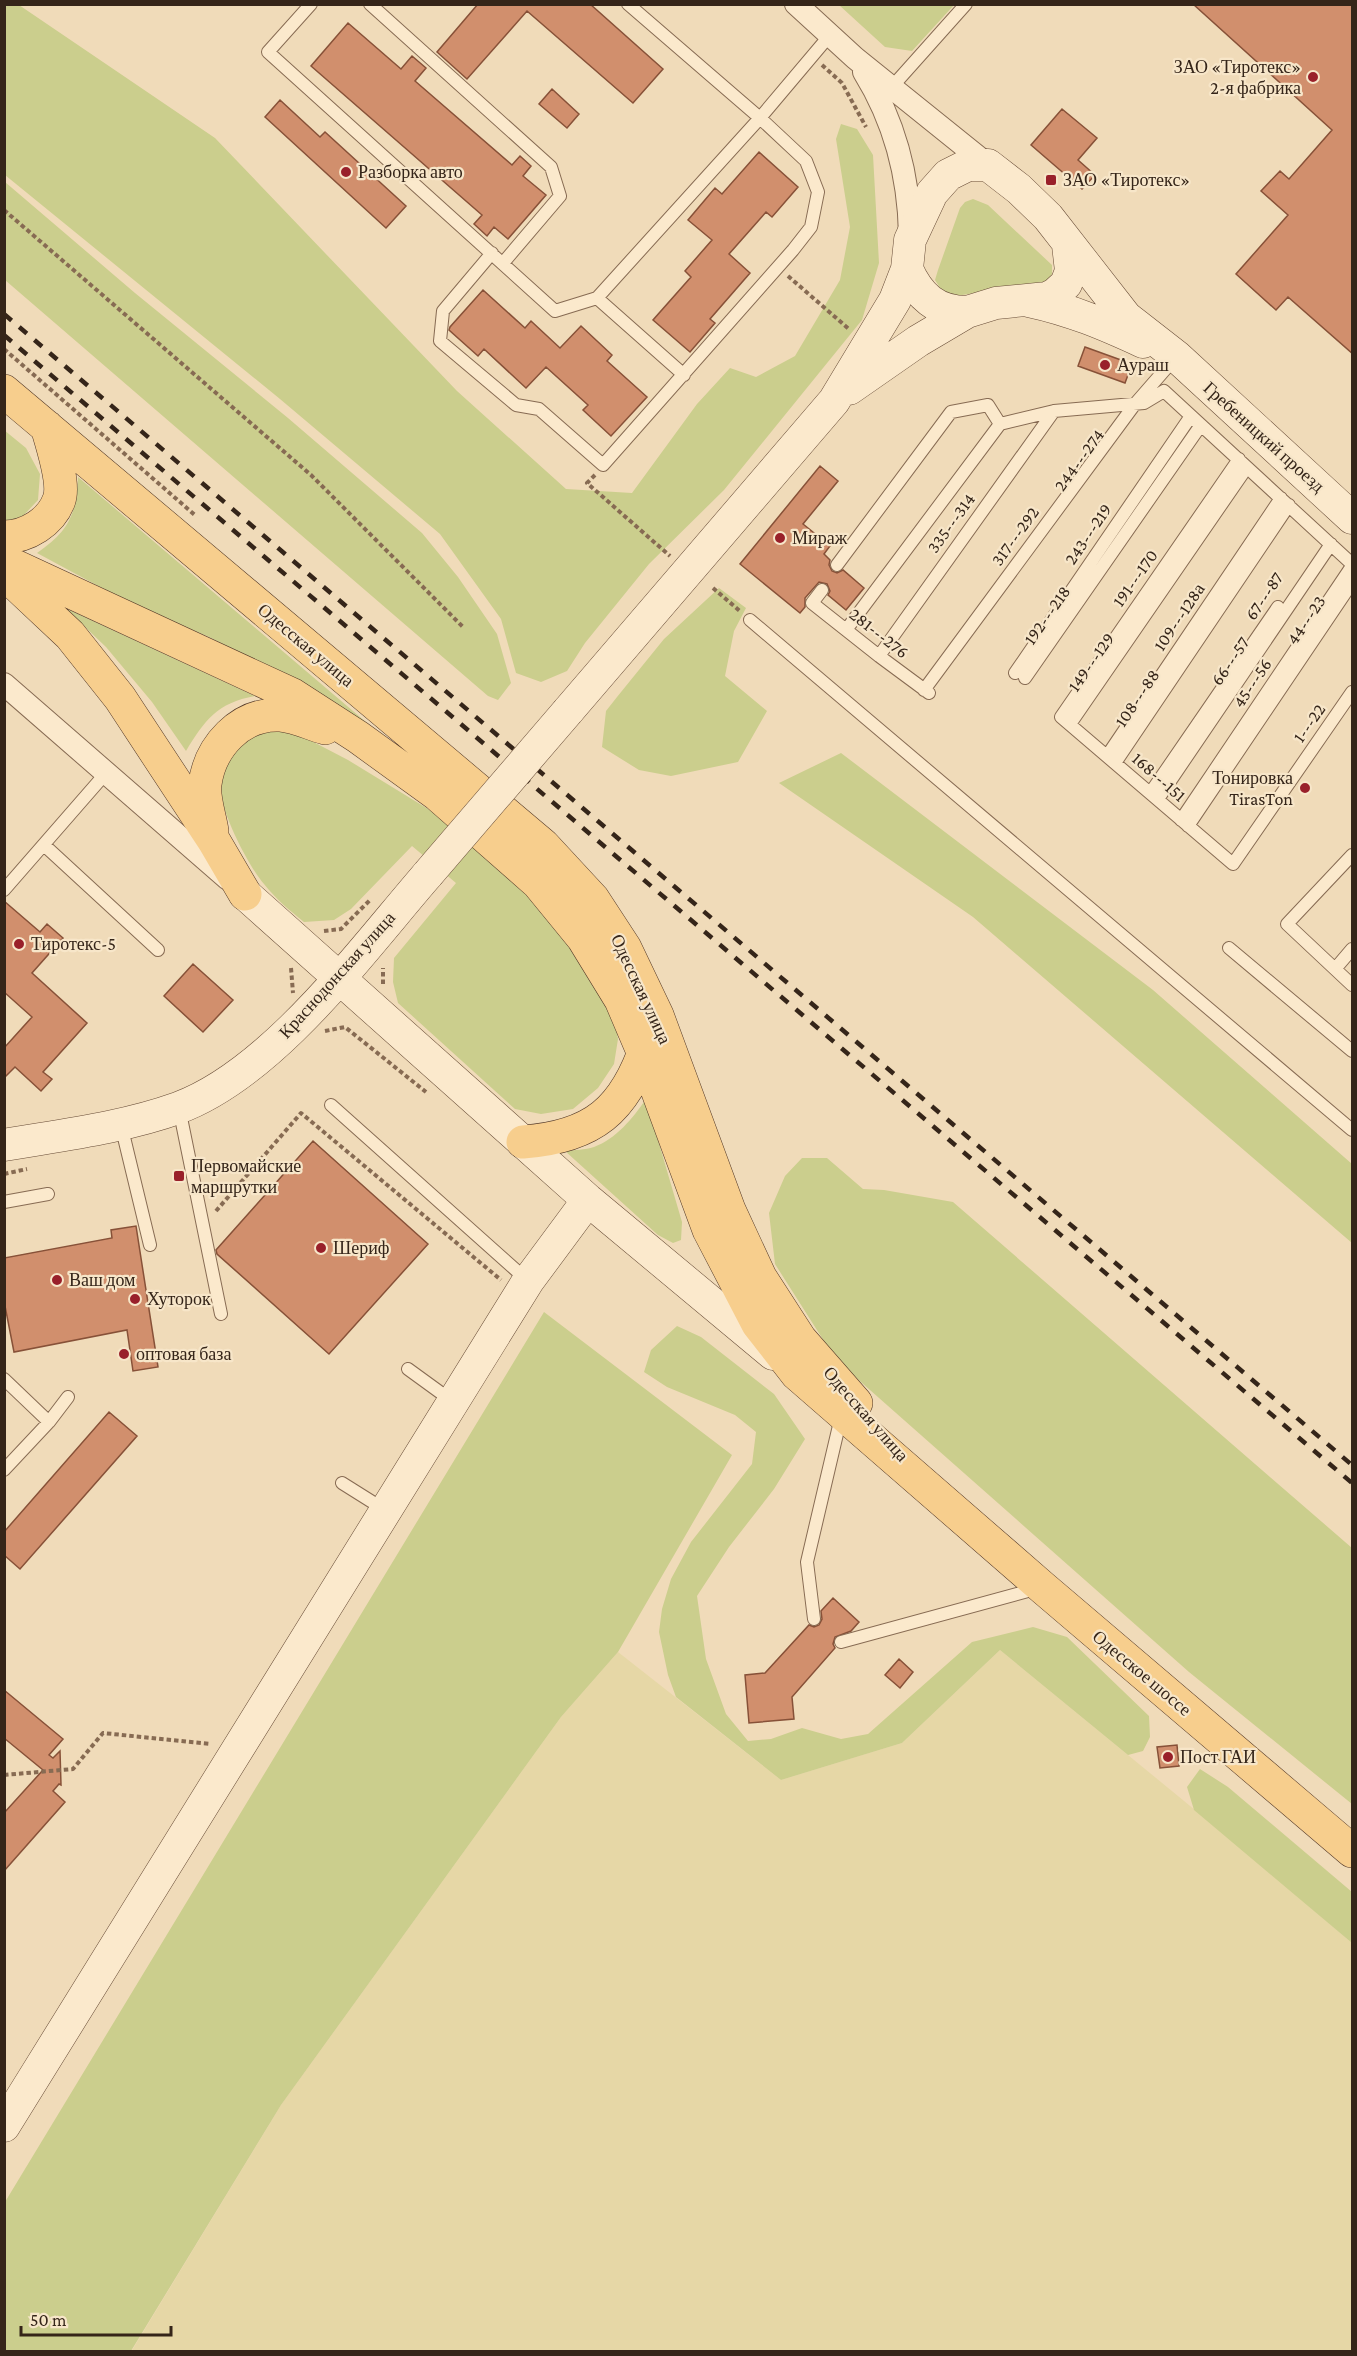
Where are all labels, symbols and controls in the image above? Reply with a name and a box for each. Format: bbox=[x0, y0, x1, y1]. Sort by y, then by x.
place label: ЗАО «Тиротекс» 2-я фабрика bbox=[1174, 57, 1301, 98]
marker: ЗАО «Тиротекс» 2-я фабрика bbox=[1306, 70, 1320, 84]
place label: Разборка авто bbox=[358, 162, 463, 182]
marker: Разборка авто bbox=[339, 165, 353, 179]
place label: ЗАО «Тиротекс» bbox=[1063, 170, 1190, 190]
marker: ЗАО «Тиротекс» bbox=[1044, 173, 1058, 187]
place label: Аураш bbox=[1117, 355, 1169, 375]
marker: Аураш bbox=[1098, 358, 1112, 372]
street label: Гребеницкий проезд bbox=[1200, 378, 1328, 496]
street label: 244---274 bbox=[1050, 425, 1108, 495]
street label: 335---314 bbox=[923, 489, 979, 557]
street label: 243---219 bbox=[1060, 500, 1116, 568]
street label: 317---292 bbox=[987, 503, 1043, 569]
place label: Мираж bbox=[792, 528, 848, 548]
marker: Мираж bbox=[773, 531, 787, 545]
street label: 191---170 bbox=[1108, 546, 1162, 610]
street label: 67---87 bbox=[1241, 568, 1287, 624]
street label: 109---128а bbox=[1149, 580, 1209, 654]
street label: 192---218 bbox=[1020, 582, 1074, 648]
street label: 44---23 bbox=[1282, 592, 1330, 648]
street label: Одесская улица bbox=[254, 599, 358, 691]
street label: 281---276 bbox=[846, 604, 912, 662]
street label: 149---129 bbox=[1064, 629, 1118, 695]
street label: 66---57 bbox=[1207, 633, 1253, 689]
street label: 45---56 bbox=[1228, 655, 1276, 711]
street label: 108---88 bbox=[1111, 666, 1163, 730]
street label: 1---22 bbox=[1289, 700, 1329, 746]
street label: 168---151 bbox=[1128, 748, 1190, 806]
place label: Тонировка TirasTon bbox=[1212, 768, 1293, 809]
marker: Тонировка TirasTon bbox=[1298, 781, 1312, 795]
street label: Краснодонская улица bbox=[275, 908, 399, 1042]
street label: Одесская улица bbox=[607, 931, 675, 1047]
place label: Тиротекс-5 bbox=[31, 934, 116, 954]
marker: Тиротекс-5 bbox=[12, 937, 26, 951]
place label: Первомайские маршрутки bbox=[191, 1156, 301, 1197]
marker: Первомайские маршрутки bbox=[172, 1169, 186, 1183]
place label: Шериф bbox=[333, 1238, 389, 1258]
marker: Шериф bbox=[314, 1241, 328, 1255]
place label: Ваш дом bbox=[69, 1270, 135, 1290]
marker: Ваш дом bbox=[50, 1273, 64, 1287]
place label: Хуторок bbox=[147, 1289, 211, 1309]
marker: Хуторок bbox=[128, 1292, 142, 1306]
place label: оптовая база bbox=[136, 1344, 231, 1364]
marker: оптовая база bbox=[117, 1347, 131, 1361]
street label: Одесская улица bbox=[819, 1363, 913, 1465]
street label: Одесское шоссе bbox=[1089, 1626, 1195, 1720]
place label: Пост ГАИ bbox=[1180, 1747, 1256, 1767]
marker: Пост ГАИ bbox=[1161, 1750, 1175, 1764]
scale bar bbox=[21, 2299, 171, 2337]
text: 50 m bbox=[30, 2310, 67, 2330]

